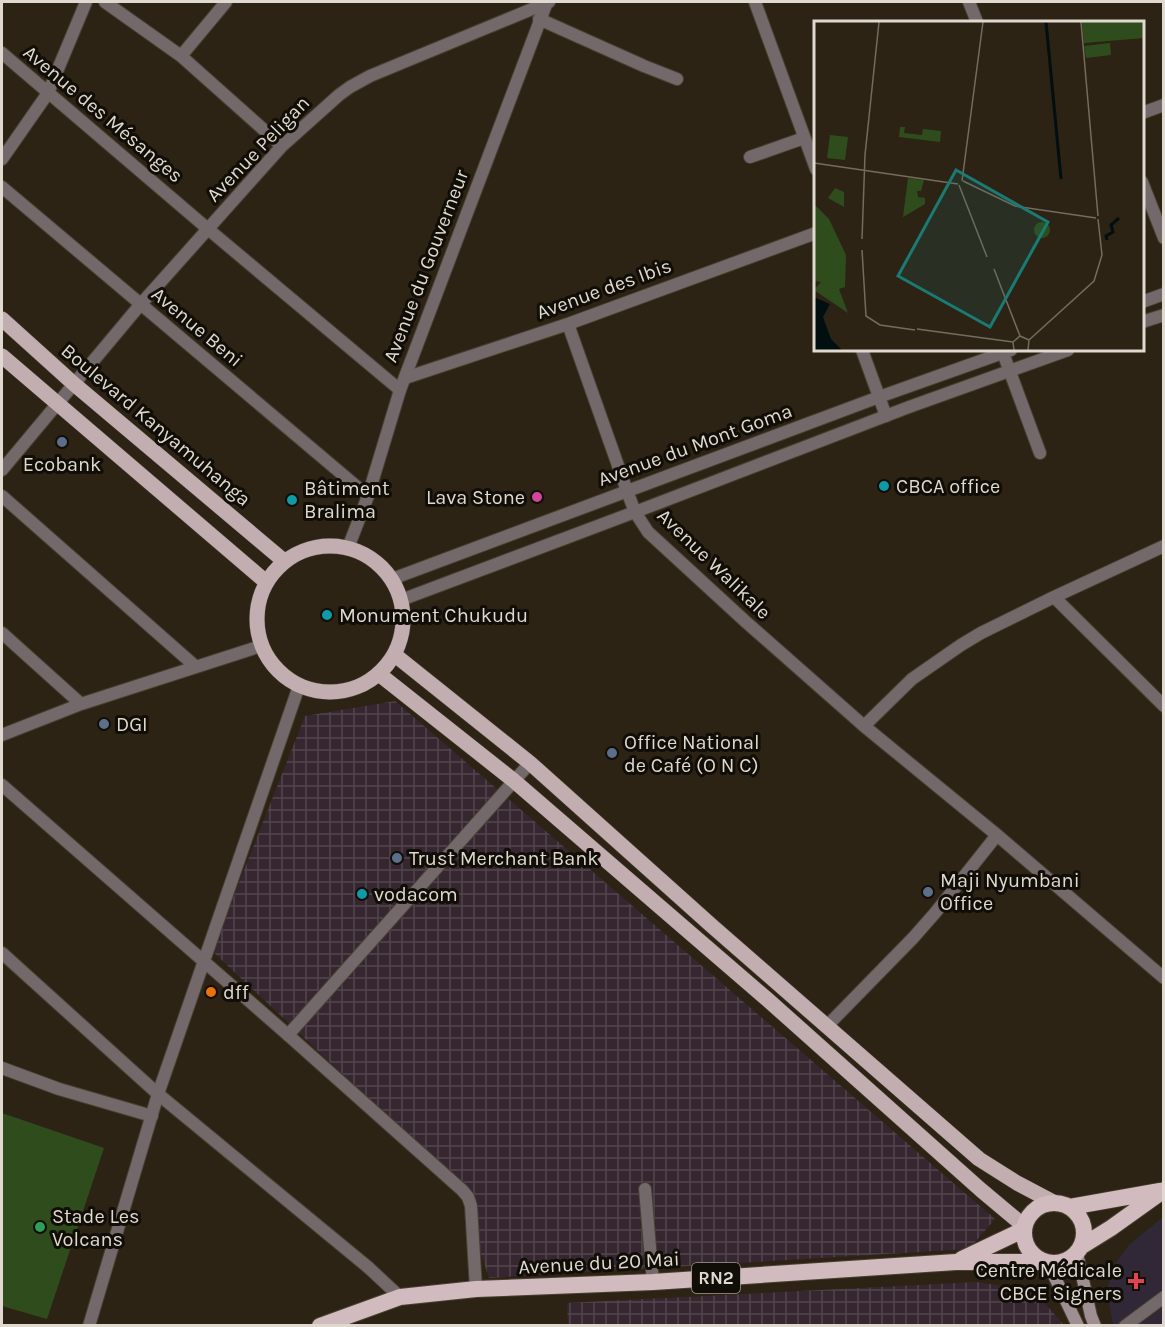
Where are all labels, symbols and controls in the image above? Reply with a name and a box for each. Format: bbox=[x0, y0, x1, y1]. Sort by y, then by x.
inset map bbox=[814, 21, 1144, 351]
street label: Avenue des Mésanges bbox=[19, 41, 187, 187]
street label: Avenue Peligan bbox=[202, 91, 314, 207]
street label: Avenue du Gouverneur bbox=[379, 166, 474, 366]
street label: Avenue des Ibis bbox=[533, 254, 675, 324]
street label: Avenue Beni bbox=[147, 282, 247, 372]
street label: Boulevard Kanyamuhanga bbox=[57, 339, 255, 511]
street label: Avenue du Mont Goma bbox=[595, 399, 795, 491]
marker: Ecobank bbox=[55, 435, 69, 449]
place label: Ecobank bbox=[23, 453, 101, 476]
place label: CBCA office bbox=[896, 475, 1000, 498]
place label: Bâtiment Bralima bbox=[304, 477, 390, 523]
marker: CBCA office bbox=[877, 479, 891, 493]
place label: Lava Stone bbox=[426, 486, 525, 509]
marker: Lava Stone bbox=[530, 490, 544, 504]
marker: Bâtiment Bralima bbox=[285, 493, 299, 507]
street label: Avenue Walikale bbox=[653, 504, 775, 624]
place label: Monument Chukudu bbox=[339, 604, 528, 627]
marker: Monument Chukudu bbox=[320, 608, 334, 622]
place label: DGI bbox=[116, 713, 148, 736]
marker: DGI bbox=[97, 717, 111, 731]
place label: Office National de Café (O N C) bbox=[624, 731, 760, 777]
marker: Office National de Café (O N C) bbox=[605, 746, 619, 760]
place label: Trust Merchant Bank bbox=[409, 847, 599, 870]
marker: Trust Merchant Bank bbox=[390, 851, 404, 865]
place label: Maji Nyumbani Office bbox=[940, 869, 1080, 915]
place label: vodacom bbox=[374, 883, 458, 906]
marker: Maji Nyumbani Office bbox=[921, 885, 935, 899]
marker: vodacom bbox=[355, 887, 369, 901]
place label: dff bbox=[223, 981, 249, 1004]
marker: dff bbox=[204, 985, 218, 999]
place label: Stade Les Volcans bbox=[52, 1205, 140, 1251]
marker: Stade Les Volcans bbox=[33, 1220, 47, 1234]
street label: Avenue du 20 Mai bbox=[518, 1247, 680, 1279]
place label: Centre Médicale CBCE Signers bbox=[975, 1259, 1122, 1305]
road number: RN2 bbox=[692, 1263, 740, 1293]
marker: Centre Médicale CBCE Signers bbox=[1127, 1272, 1145, 1290]

